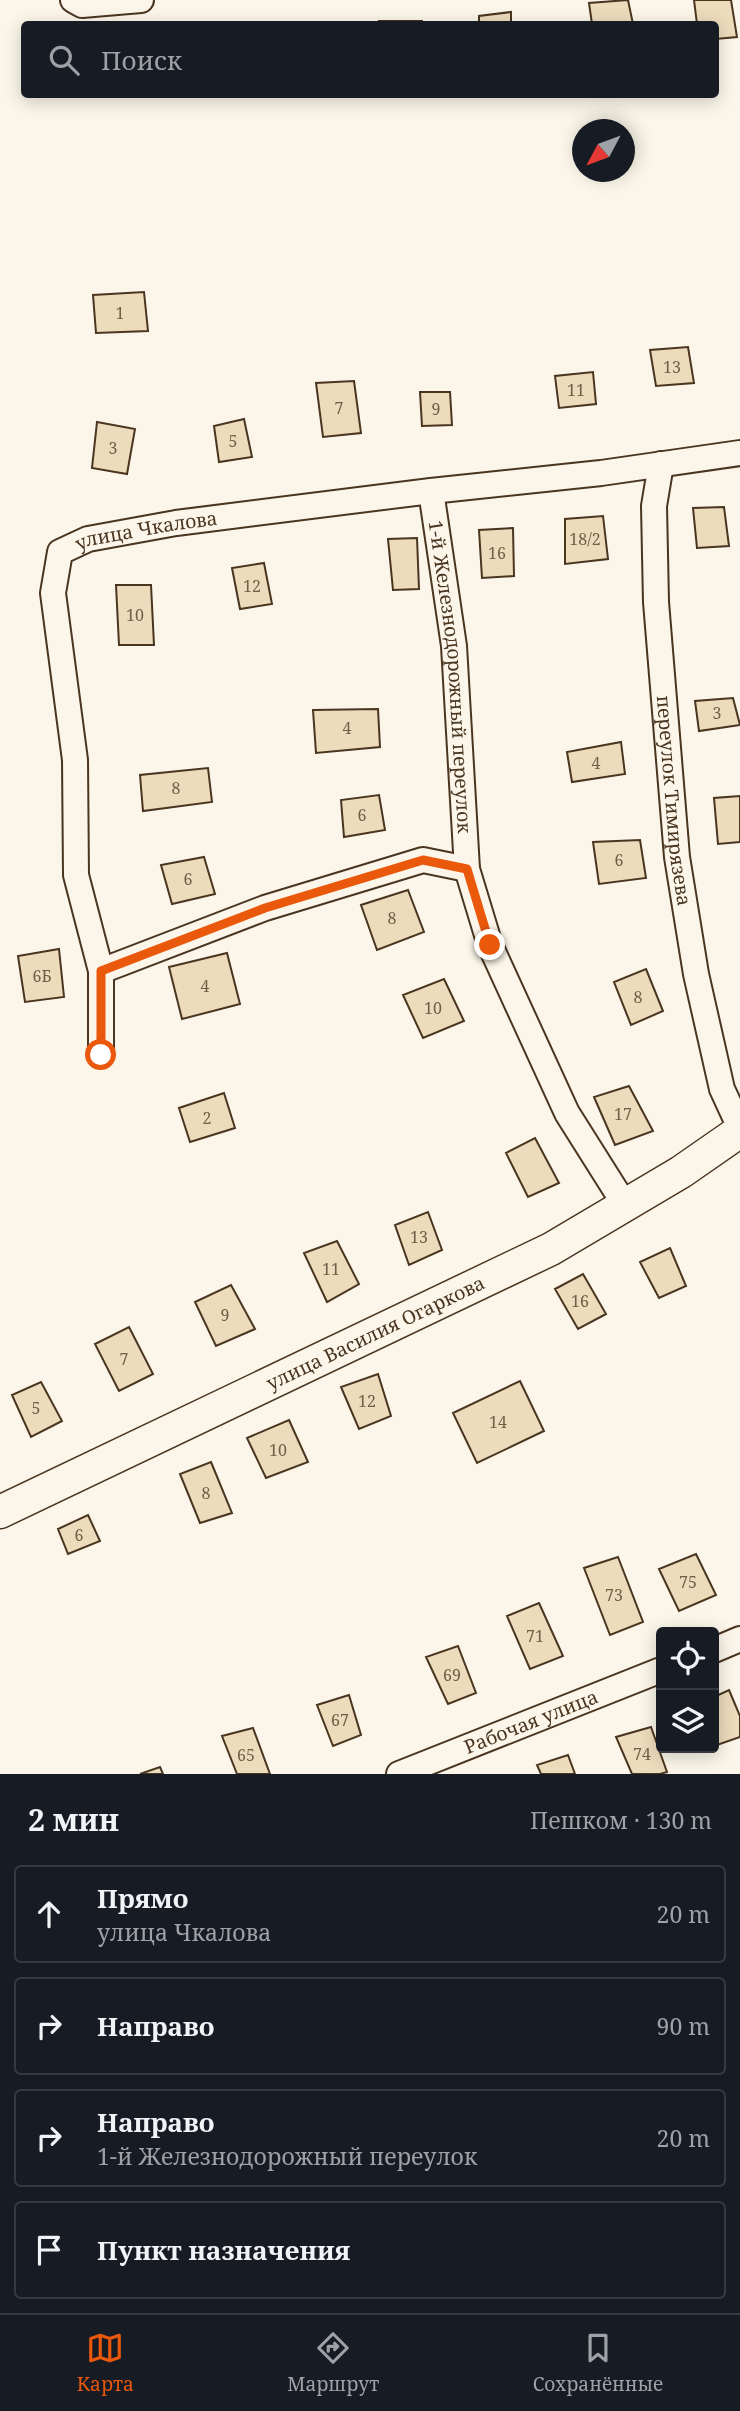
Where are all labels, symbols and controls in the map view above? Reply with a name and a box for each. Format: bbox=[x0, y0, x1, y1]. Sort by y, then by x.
search box bbox=[21, 21, 719, 98]
icon: search bbox=[45, 41, 83, 79]
text: Поиск bbox=[101, 42, 182, 78]
north arrow bbox=[572, 119, 635, 182]
house number: 1 bbox=[116, 302, 124, 324]
house number: 13 bbox=[663, 356, 681, 378]
house number: 11 bbox=[567, 379, 585, 401]
house number: 7 bbox=[335, 397, 344, 419]
house number: 9 bbox=[432, 398, 440, 420]
house number: 5 bbox=[229, 430, 237, 452]
house number: 3 bbox=[109, 437, 118, 459]
street label: улица Чкалова bbox=[71, 505, 219, 556]
street label: 1-й Железнодорожный переулок bbox=[423, 519, 478, 835]
house number: 18/2 bbox=[569, 528, 601, 550]
house number: 16 bbox=[488, 542, 506, 564]
house number: 12 bbox=[243, 575, 261, 597]
house number: 10 bbox=[126, 604, 144, 626]
street label: переулок Тимирязева bbox=[651, 694, 698, 908]
house number: 3 bbox=[713, 702, 722, 724]
house number: 4 bbox=[343, 717, 352, 739]
house number: 4 bbox=[592, 752, 601, 774]
house number: 8 bbox=[172, 777, 181, 799]
house number: 6 bbox=[358, 804, 367, 826]
house number: 6 bbox=[615, 849, 624, 871]
house number: 6 bbox=[184, 868, 193, 890]
house number: 8 bbox=[388, 907, 397, 929]
route end bbox=[474, 929, 505, 960]
house number: 6Б bbox=[32, 965, 52, 987]
house number: 4 bbox=[201, 975, 210, 997]
house number: 8 bbox=[634, 986, 643, 1008]
house number: 10 bbox=[424, 997, 442, 1019]
route start bbox=[85, 1039, 116, 1070]
house number: 17 bbox=[614, 1103, 632, 1125]
house number: 2 bbox=[203, 1107, 211, 1129]
house number: 13 bbox=[410, 1226, 428, 1248]
house number: 11 bbox=[322, 1258, 340, 1280]
street label: улица Василия Огаркова bbox=[262, 1270, 489, 1396]
house number: 16 bbox=[571, 1290, 589, 1312]
house number: 9 bbox=[221, 1304, 229, 1326]
house number: 7 bbox=[120, 1348, 129, 1370]
house number: 12 bbox=[358, 1390, 376, 1412]
house number: 5 bbox=[32, 1397, 40, 1419]
house number: 14 bbox=[489, 1411, 507, 1433]
house number: 10 bbox=[269, 1439, 287, 1461]
house number: 8 bbox=[202, 1482, 211, 1504]
house number: 6 bbox=[75, 1524, 84, 1546]
house number: 75 bbox=[679, 1571, 697, 1593]
house number: 73 bbox=[605, 1584, 623, 1606]
house number: 71 bbox=[526, 1625, 544, 1647]
map controls bbox=[656, 1627, 719, 1753]
button: locate bbox=[656, 1627, 719, 1690]
house number: 69 bbox=[443, 1664, 461, 1686]
street label: Рабочая улица bbox=[460, 1683, 602, 1760]
button: layers bbox=[656, 1690, 719, 1753]
house number: 67 bbox=[331, 1709, 349, 1731]
house number: 74 bbox=[633, 1743, 651, 1765]
house number: 65 bbox=[237, 1744, 255, 1766]
text: 2 мин bbox=[28, 1799, 119, 1840]
text: Пешком · 130 m bbox=[530, 1804, 712, 1836]
text: Прямо bbox=[97, 1880, 188, 1916]
icon: ahead bbox=[30, 1895, 68, 1933]
text: 20 m bbox=[657, 1898, 710, 1930]
text: улица Чкалова bbox=[97, 1916, 271, 1948]
icon: right bbox=[30, 2007, 68, 2045]
text: Направо bbox=[97, 2008, 215, 2044]
text: 90 m bbox=[657, 2010, 710, 2042]
text: Направо bbox=[97, 2104, 215, 2140]
icon: right bbox=[30, 2119, 68, 2157]
text: 20 m bbox=[657, 2122, 710, 2154]
text: 1-й Железнодорожный переулок bbox=[97, 2140, 478, 2172]
icon: arrive bbox=[30, 2231, 68, 2269]
text: Пункт назначения bbox=[97, 2232, 350, 2268]
tab: Карта bbox=[77, 2329, 134, 2397]
tab: Маршрут bbox=[287, 2329, 379, 2397]
tab: Сохранённые bbox=[533, 2329, 663, 2397]

